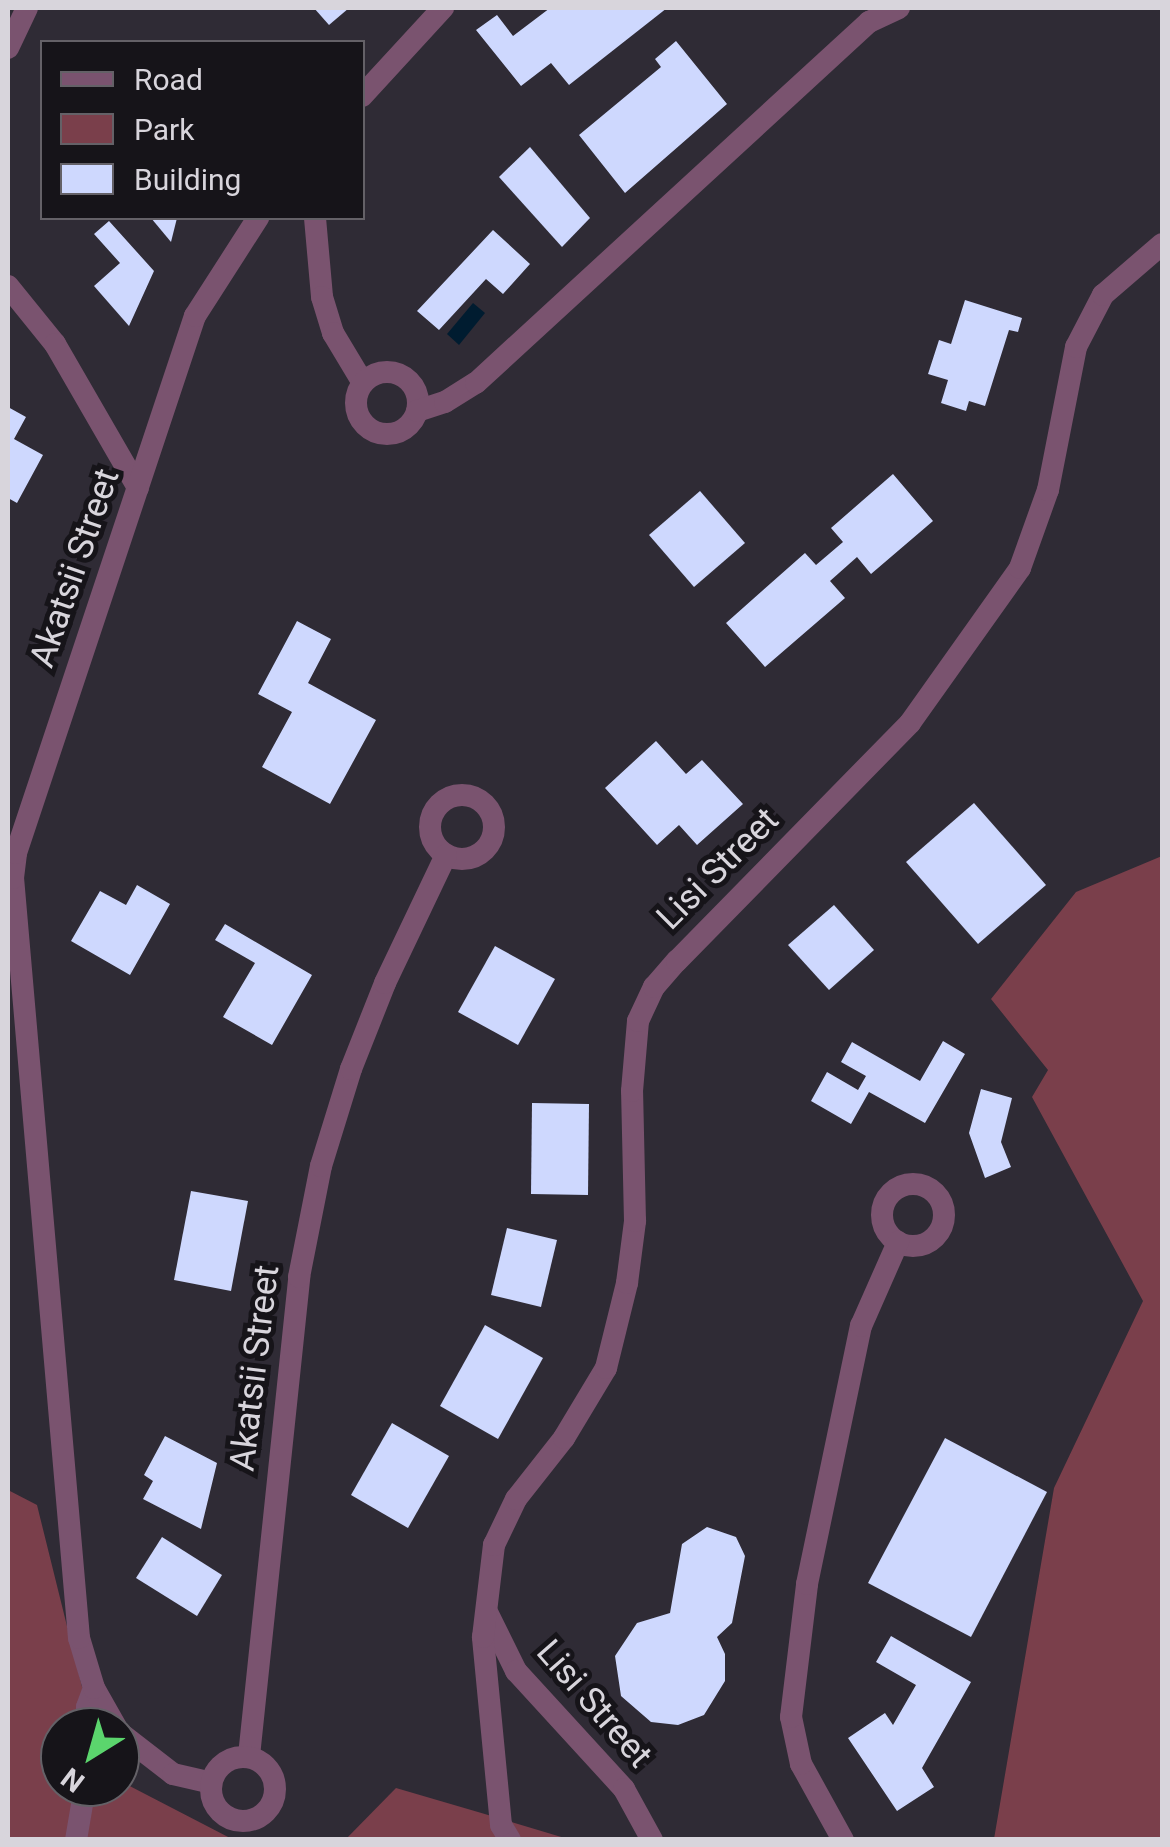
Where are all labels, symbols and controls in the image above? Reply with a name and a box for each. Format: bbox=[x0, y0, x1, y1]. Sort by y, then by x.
legend bbox=[40, 40, 365, 220]
text: Road bbox=[134, 62, 203, 97]
text: Park bbox=[134, 112, 194, 147]
text: Building bbox=[134, 162, 241, 197]
street label: Akatsii Street bbox=[21, 463, 129, 673]
street label: Lisi Street bbox=[648, 799, 788, 939]
street label: Akatsii Street bbox=[222, 1263, 288, 1473]
street label: Lisi Street bbox=[527, 1632, 661, 1776]
north arrow bbox=[40, 1707, 140, 1807]
text: N bbox=[55, 1761, 91, 1799]

